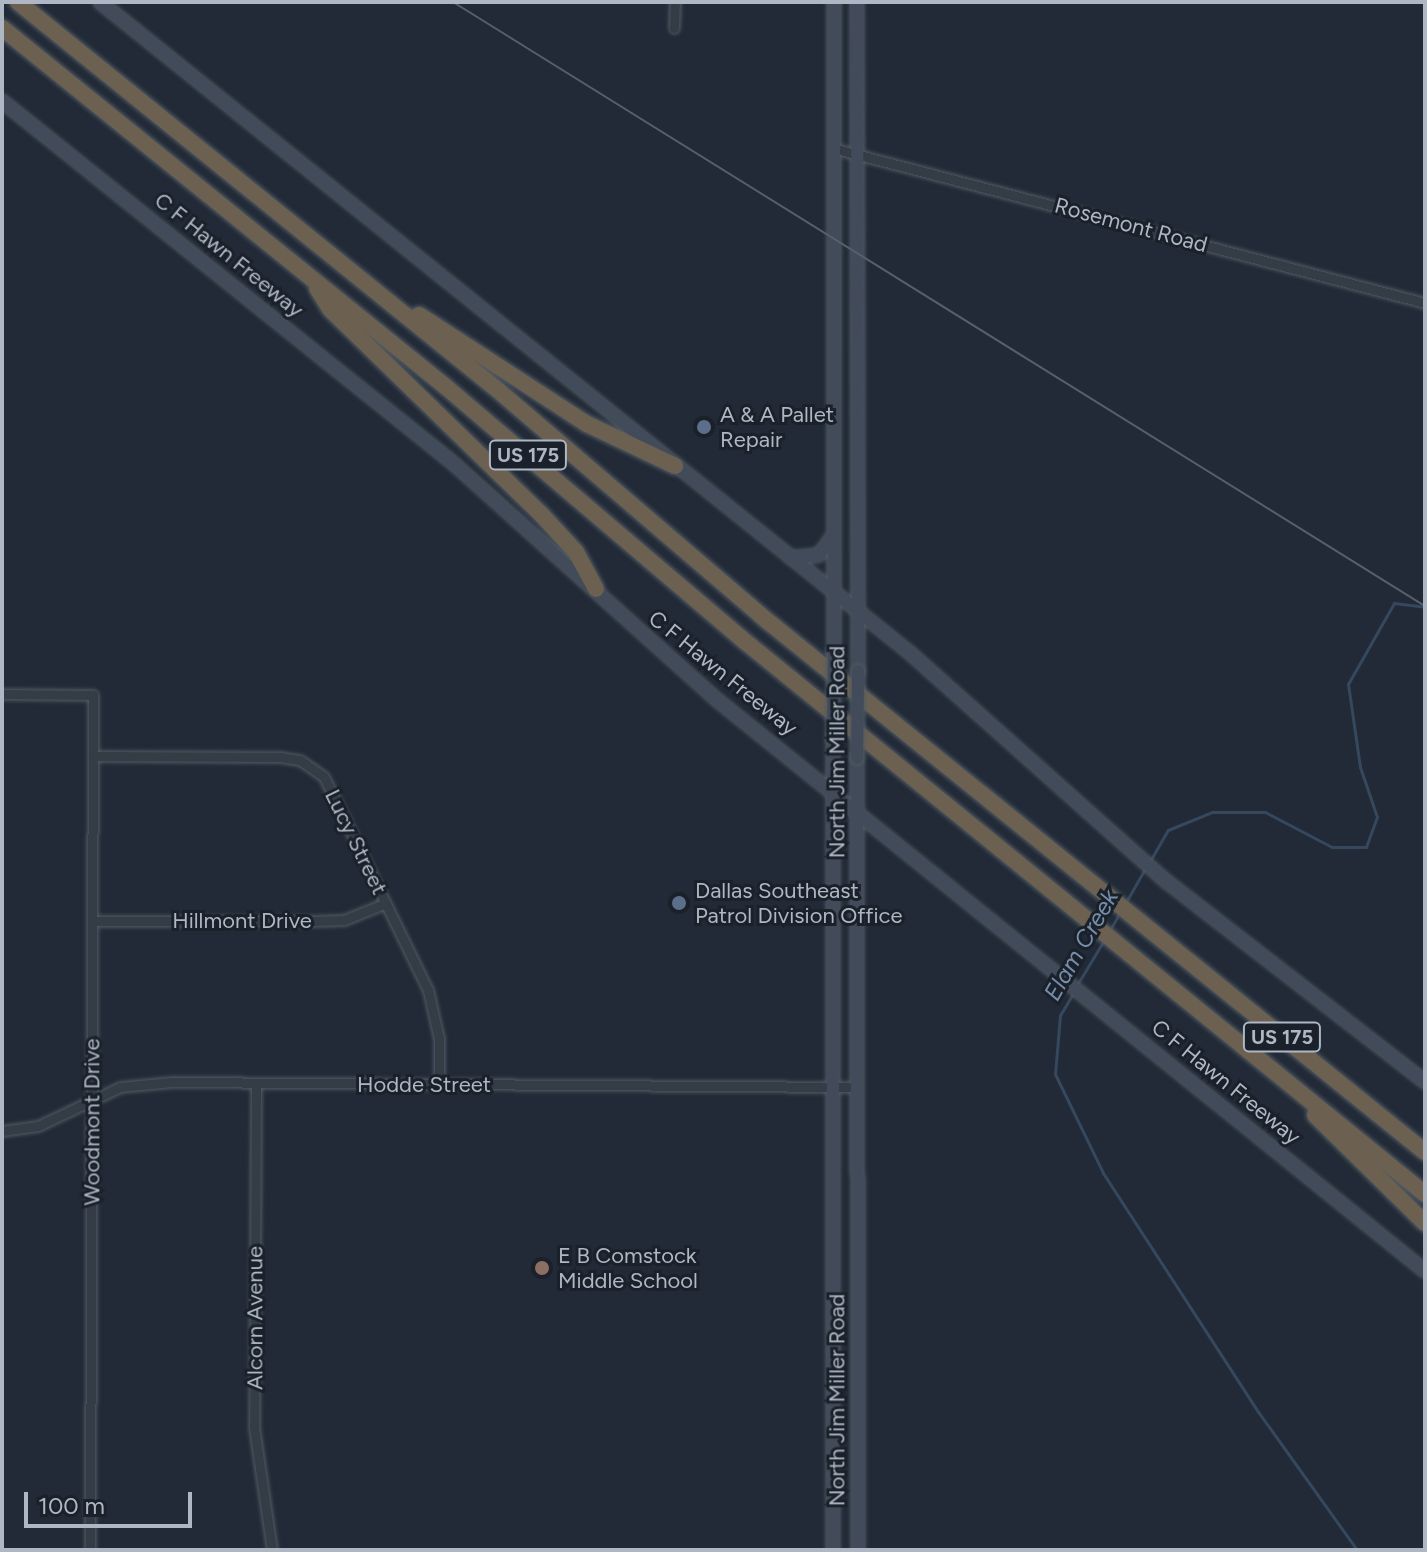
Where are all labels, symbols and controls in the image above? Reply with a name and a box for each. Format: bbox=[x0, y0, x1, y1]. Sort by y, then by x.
street label: C F Hawn Freeway bbox=[149, 187, 309, 323]
street label: Rosemont Road bbox=[1052, 192, 1210, 258]
place label: A & A Pallet Repair bbox=[720, 401, 834, 452]
marker: A & A Pallet Repair bbox=[695, 418, 713, 436]
road number: US 175 bbox=[488, 439, 568, 471]
street label: C F Hawn Freeway bbox=[643, 605, 803, 741]
street label: North Jim Miller Road bbox=[824, 646, 850, 858]
street label: Lucy Street bbox=[319, 785, 393, 899]
place label: Dallas Southeast Patrol Division Office bbox=[695, 877, 902, 928]
water label: Elam Creek bbox=[1038, 884, 1124, 1006]
marker: Dallas Southeast Patrol Division Office bbox=[670, 894, 688, 912]
street label: Hillmont Drive bbox=[172, 908, 312, 934]
street label: C F Hawn Freeway bbox=[1146, 1014, 1306, 1150]
road number: US 175 bbox=[1242, 1021, 1322, 1053]
street label: Woodmont Drive bbox=[79, 1038, 105, 1206]
street label: Hodde Street bbox=[357, 1072, 491, 1098]
place label: E B Comstock Middle School bbox=[558, 1242, 698, 1294]
street label: Alcorn Avenue bbox=[242, 1246, 268, 1390]
marker: E B Comstock Middle School bbox=[533, 1259, 551, 1277]
street label: North Jim Miller Road bbox=[824, 1294, 850, 1506]
scale bar bbox=[28, 1476, 196, 1526]
text: 100 m bbox=[38, 1491, 105, 1520]

